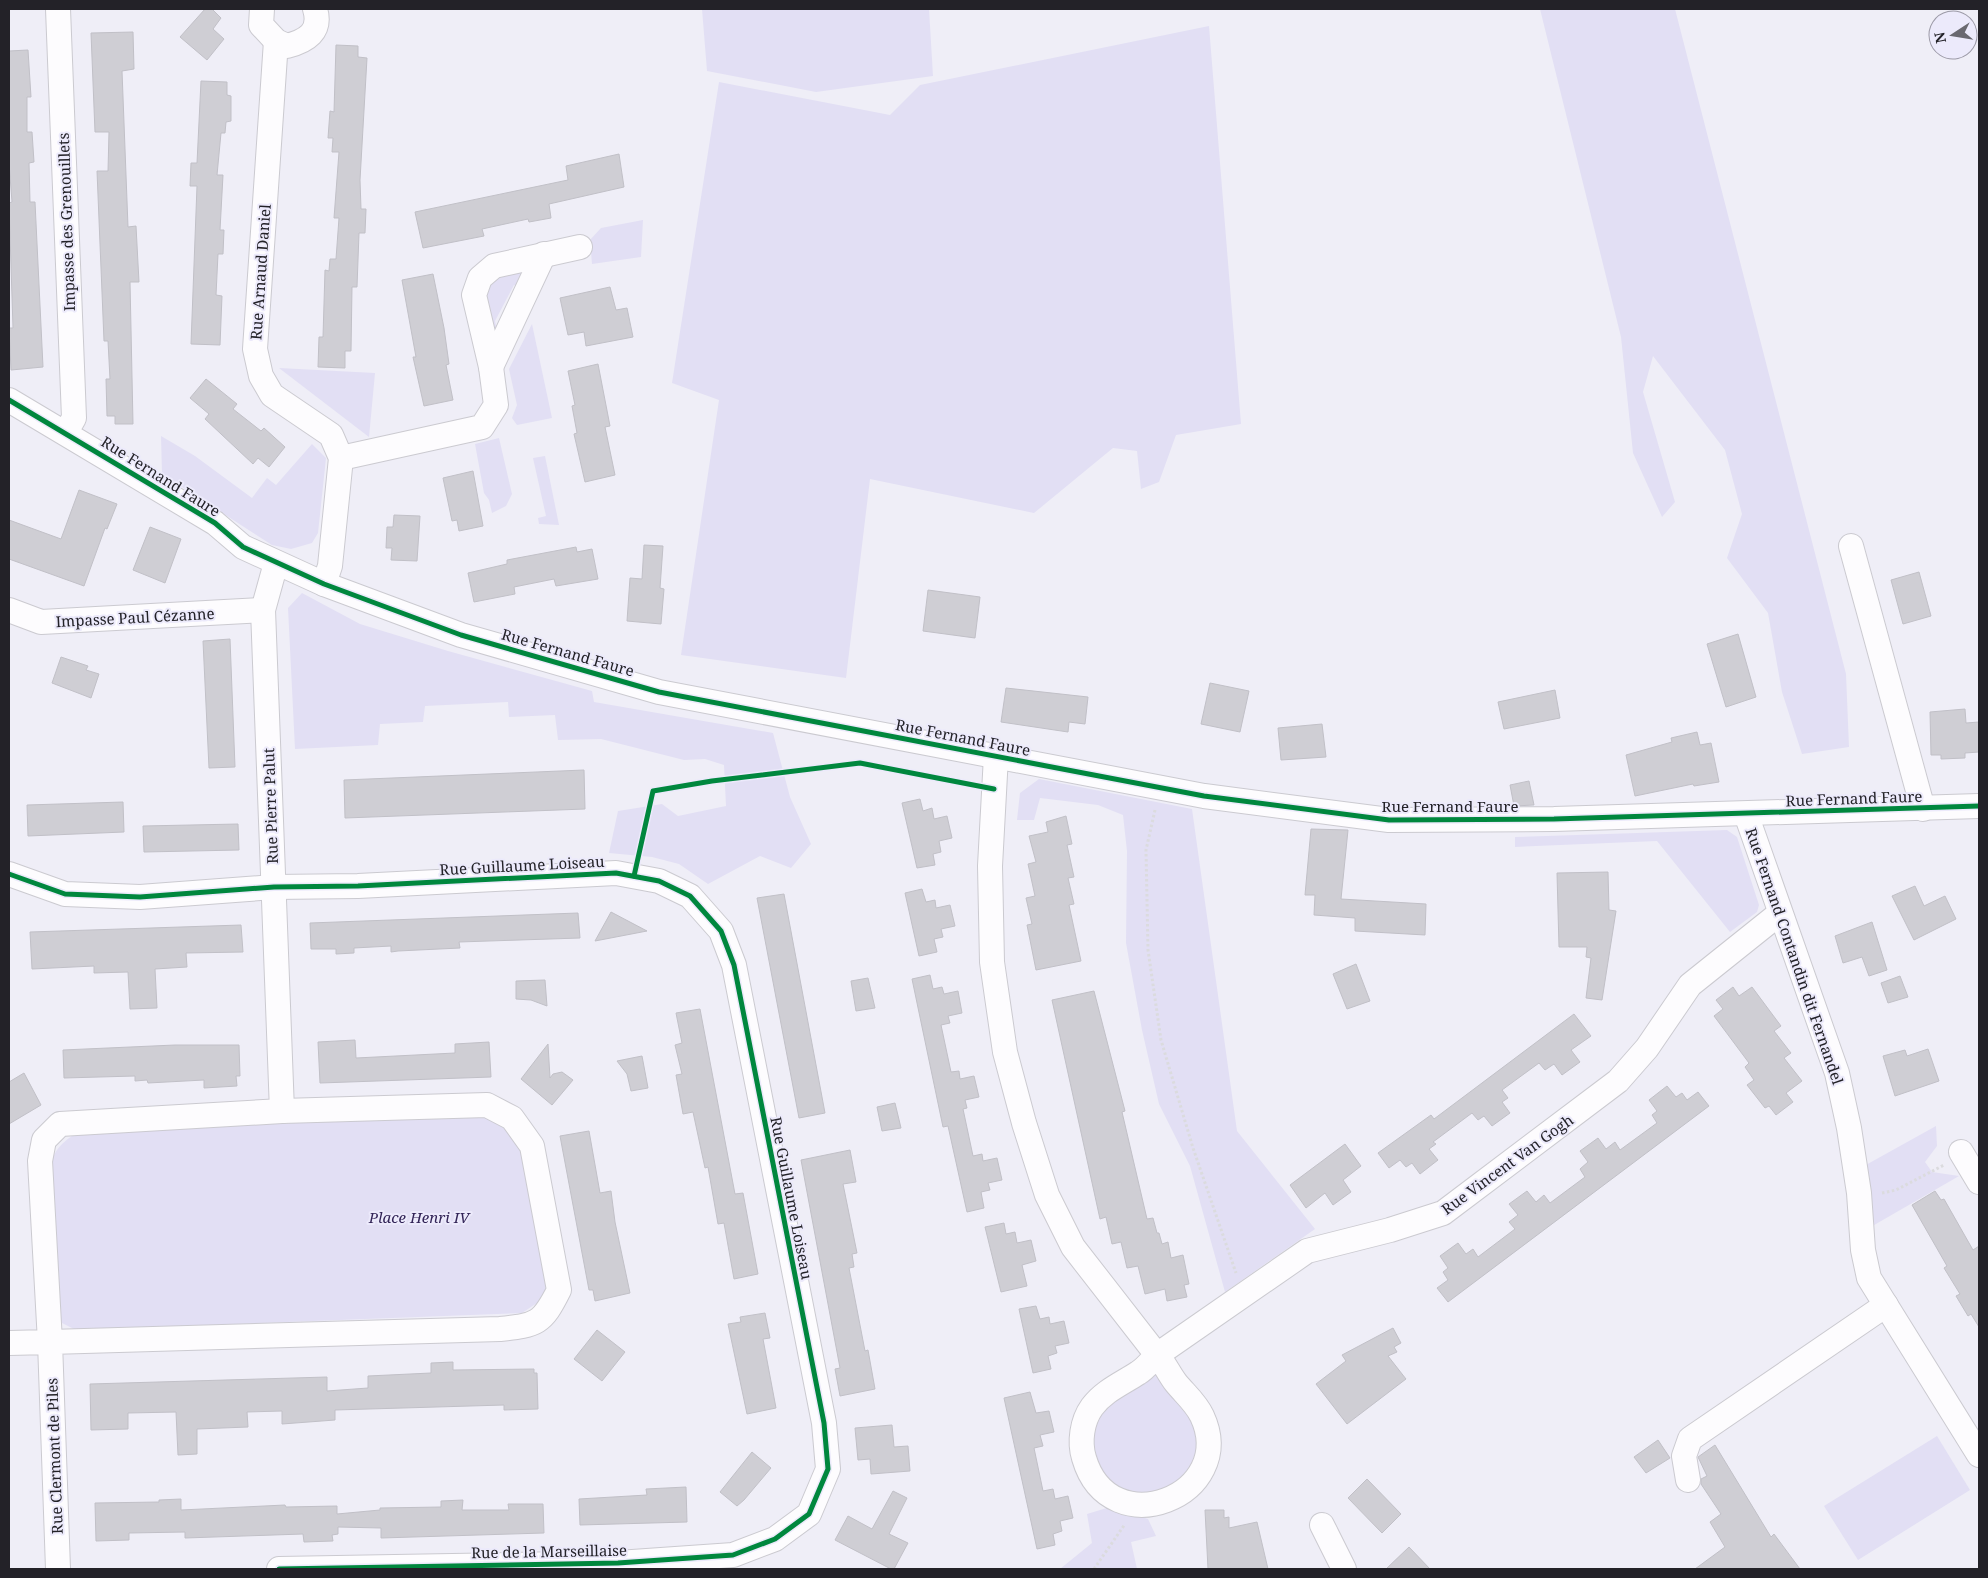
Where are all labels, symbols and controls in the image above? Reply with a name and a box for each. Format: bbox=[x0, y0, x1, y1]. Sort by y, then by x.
north arrow bbox=[1928, 10, 1978, 60]
text: N bbox=[1929, 30, 1950, 45]
street label: Impasse des Grenouillets bbox=[53, 132, 79, 312]
street label: Rue Arnaud Daniel bbox=[245, 203, 275, 341]
street label: Rue Fernand Faure bbox=[98, 431, 224, 521]
street label: Impasse Paul Cézanne bbox=[55, 603, 215, 631]
street label: Rue Fernand Faure bbox=[499, 624, 637, 680]
street label: Rue Fernand Faure bbox=[894, 714, 1032, 760]
street label: Rue Pierre Palut bbox=[258, 748, 282, 864]
street label: Rue Fernand Faure bbox=[1785, 786, 1923, 810]
street label: Rue Fernand Faure bbox=[1382, 796, 1518, 816]
street label: Rue Fernand Contandin dit Fernandel bbox=[1742, 825, 1849, 1087]
street label: Rue Guillaume Loiseau bbox=[439, 851, 606, 879]
street label: Rue Vincent Van Gogh bbox=[1437, 1109, 1577, 1219]
street label: Rue Guillaume Loiseau bbox=[766, 1115, 818, 1281]
park label: Place Henri IV bbox=[368, 1207, 471, 1227]
street label: Rue Clermont de Piles bbox=[41, 1377, 67, 1534]
street label: Rue de la Marseillaise bbox=[471, 1540, 627, 1562]

